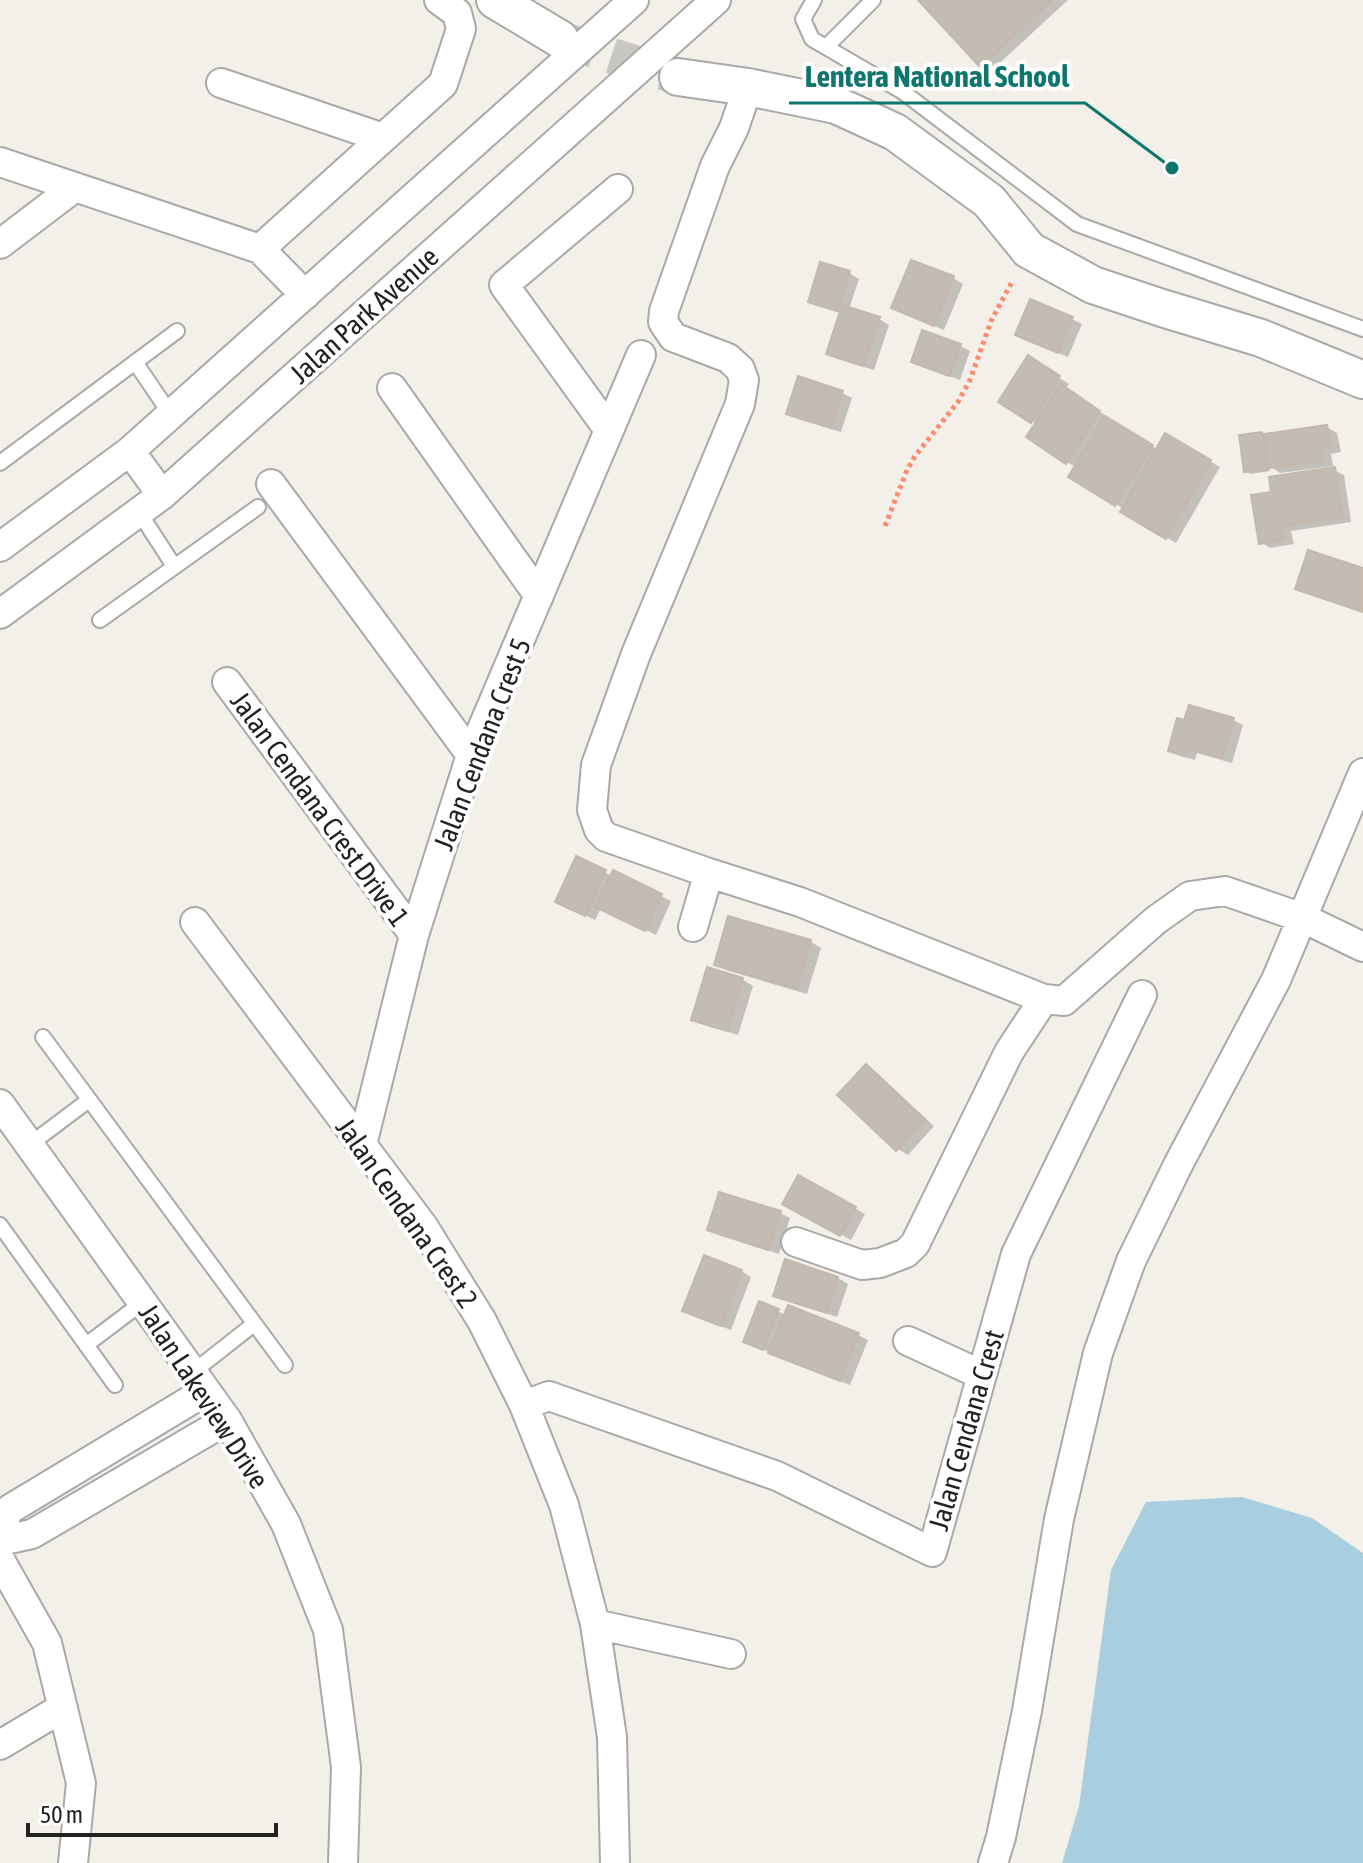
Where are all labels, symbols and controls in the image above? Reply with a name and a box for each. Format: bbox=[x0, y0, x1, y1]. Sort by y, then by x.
callout: Lentera National School bbox=[789, 49, 1085, 103]
text: Lentera National School bbox=[805, 59, 1070, 93]
street label: Jalan Park Avenue bbox=[283, 240, 445, 390]
street label: Jalan Cendana Crest 5 bbox=[427, 634, 537, 854]
street label: Jalan Cendana Crest Drive 1 bbox=[224, 685, 416, 933]
street label: Jalan Cendana Crest 2 bbox=[330, 1112, 484, 1314]
street label: Jalan Lakeview Drive bbox=[133, 1298, 275, 1494]
street label: Jalan Cendana Crest bbox=[922, 1326, 1010, 1534]
scale bar bbox=[28, 1787, 276, 1837]
text: 50 m bbox=[40, 1801, 83, 1828]

